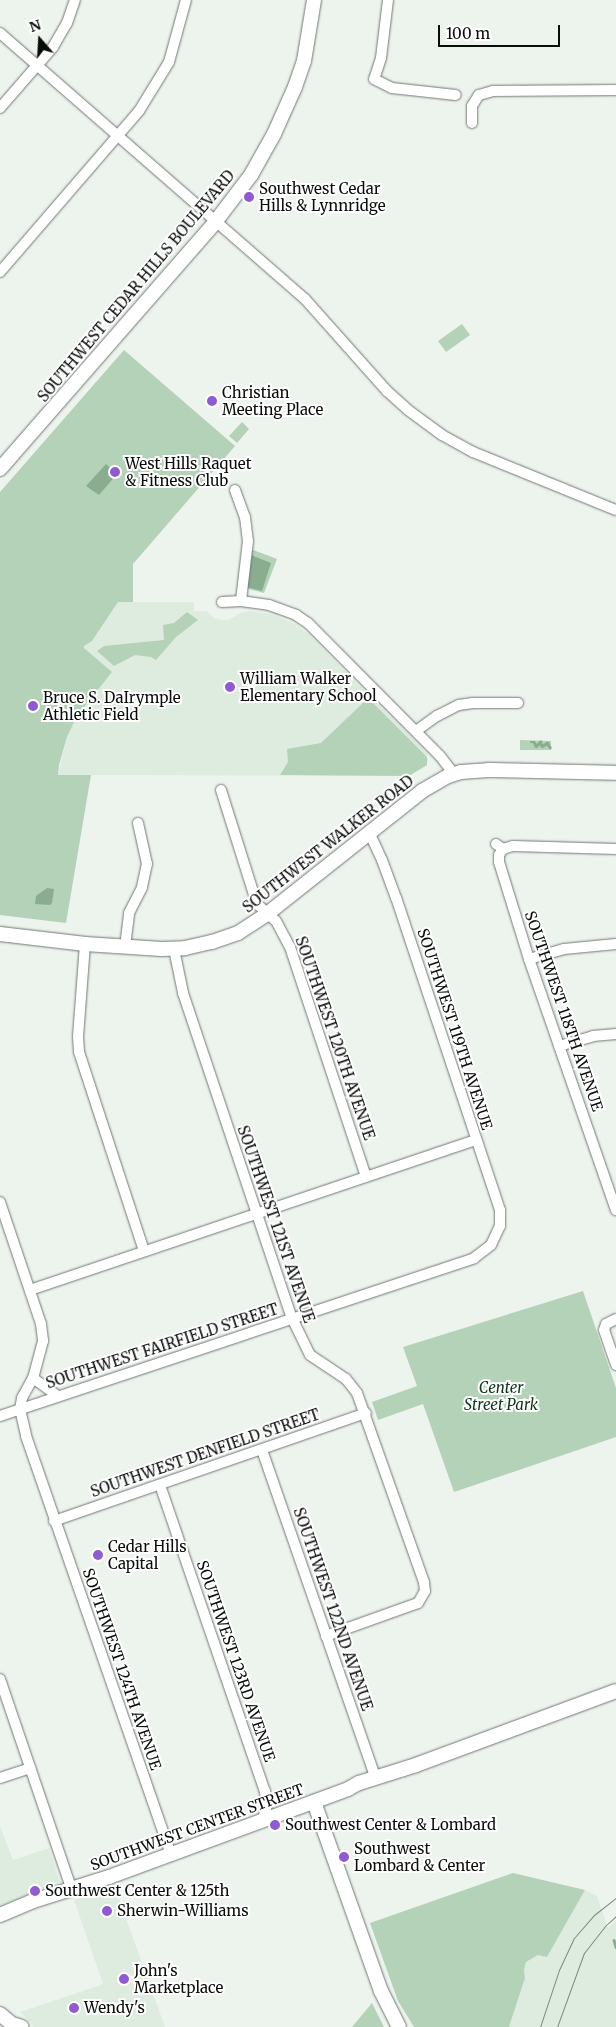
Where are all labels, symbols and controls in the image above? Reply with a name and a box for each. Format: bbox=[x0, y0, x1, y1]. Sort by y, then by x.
north arrow bbox=[15, 15, 65, 65]
scale bar bbox=[441, 15, 564, 47]
text: N bbox=[27, 16, 43, 36]
text: 100 m bbox=[446, 24, 490, 43]
street label: SOUTHWEST CEDAR HILLS BOULEVARD bbox=[34, 167, 238, 405]
place label: Southwest Cedar Hills & Lynnridge bbox=[259, 179, 385, 214]
marker: Southwest Cedar Hills & Lynnridge bbox=[243, 191, 255, 203]
place label: Christian Meeting Place bbox=[222, 383, 323, 418]
marker: Christian Meeting Place bbox=[206, 395, 218, 407]
place label: West Hills Raquet & Fitness Club bbox=[125, 454, 251, 489]
marker: West Hills Raquet & Fitness Club bbox=[109, 466, 121, 478]
place label: William Walker Elementary School bbox=[240, 669, 377, 704]
marker: William Walker Elementary School bbox=[224, 681, 236, 693]
place label: Bruce S. DaIrymple Athletic Field bbox=[43, 688, 181, 723]
marker: Bruce S. DaIrymple Athletic Field bbox=[27, 700, 39, 712]
street label: SOUTHWEST WALKER ROAD bbox=[239, 772, 417, 916]
street label: SOUTHWEST 118TH AVENUE bbox=[521, 908, 607, 1114]
street label: SOUTHWEST 119TH AVENUE bbox=[414, 926, 496, 1132]
street label: SOUTHWEST 120TH AVENUE bbox=[292, 934, 378, 1142]
street label: SOUTHWEST 121ST AVENUE bbox=[234, 1123, 318, 1325]
street label: SOUTHWEST FAIRFIELD STREET bbox=[44, 1300, 280, 1392]
park label: Center Street Park bbox=[464, 1378, 538, 1413]
street label: SOUTHWEST DENFIELD STREET bbox=[88, 1405, 322, 1501]
street label: SOUTHWEST 122ND AVENUE bbox=[290, 1505, 376, 1713]
place label: Cedar Hills Capital bbox=[108, 1537, 187, 1572]
marker: Cedar Hills Capital bbox=[92, 1549, 104, 1561]
street label: SOUTHWEST 123RD AVENUE bbox=[193, 1558, 279, 1764]
street label: SOUTHWEST 124TH AVENUE bbox=[79, 1566, 165, 1772]
street label: SOUTHWEST CENTER STREET bbox=[88, 1780, 306, 1874]
place label: Southwest Center & Lombard bbox=[285, 1816, 496, 1834]
marker: Southwest Center & Lombard bbox=[269, 1819, 281, 1831]
place label: Southwest Lombard & Center bbox=[354, 1839, 485, 1874]
marker: Southwest Lombard & Center bbox=[338, 1851, 350, 1863]
place label: Southwest Center & 125th bbox=[45, 1882, 229, 1900]
marker: Southwest Center & 125th bbox=[29, 1885, 41, 1897]
place label: Sherwin-Williams bbox=[117, 1902, 249, 1920]
marker: Sherwin-Williams bbox=[101, 1905, 113, 1917]
place label: John's Marketplace bbox=[134, 1961, 223, 1996]
marker: John's Marketplace bbox=[118, 1973, 130, 1985]
place label: Wendy's bbox=[84, 1999, 145, 2017]
marker: Wendy's bbox=[68, 2002, 80, 2014]

